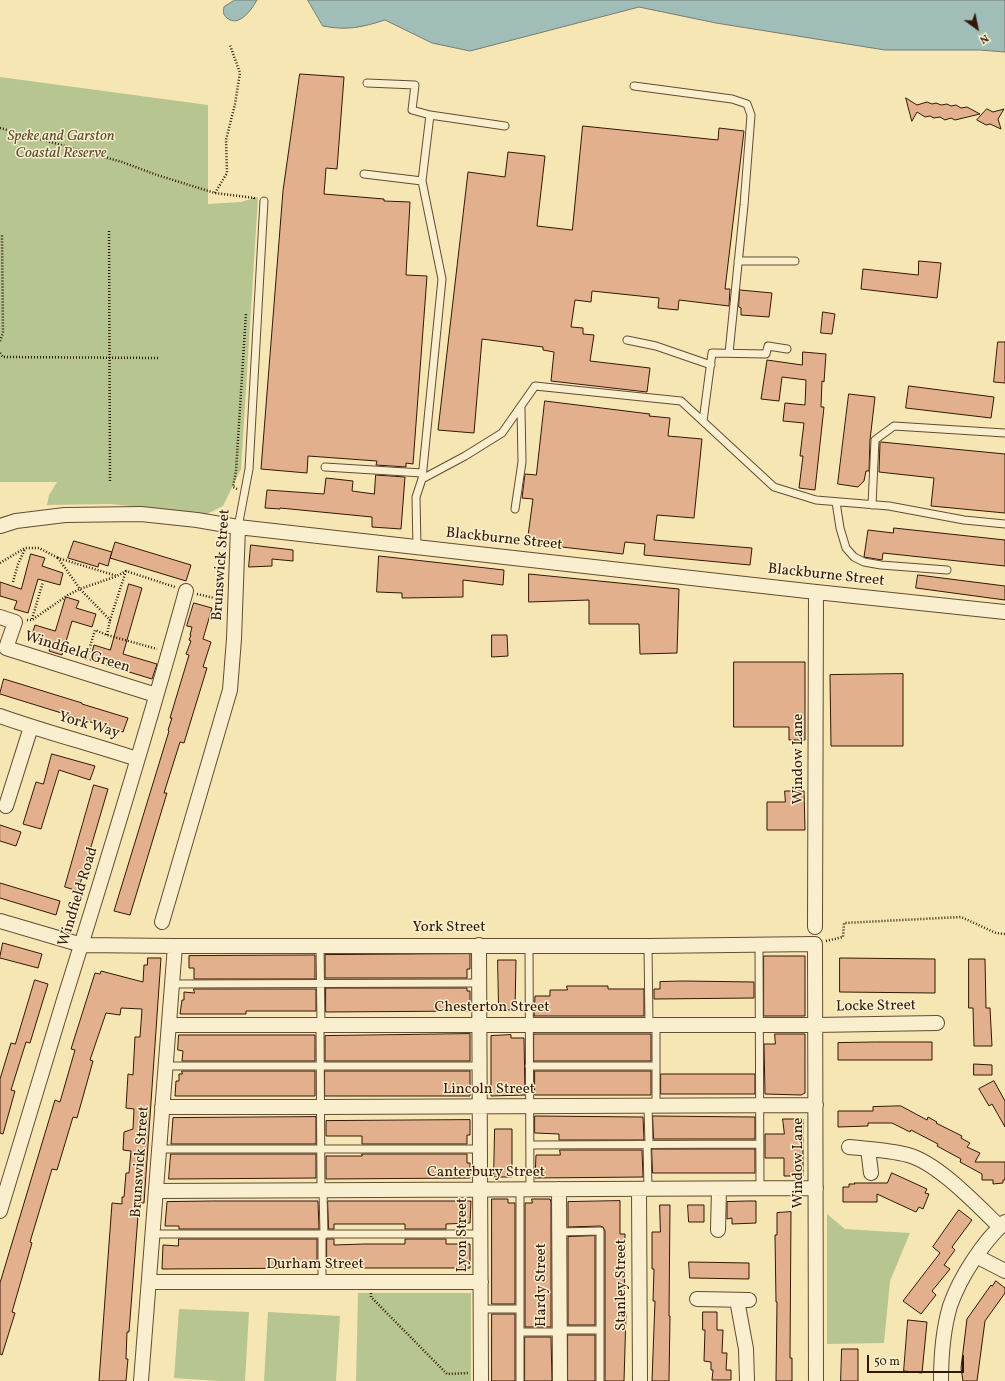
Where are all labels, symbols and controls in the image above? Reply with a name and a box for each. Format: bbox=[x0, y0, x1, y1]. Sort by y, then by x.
north arrow bbox=[957, 8, 997, 48]
text: N bbox=[976, 30, 991, 47]
park label: Speke and Garston Coastal Reserve bbox=[7, 128, 115, 163]
street label: Brunswick Street bbox=[209, 508, 235, 622]
street label: Blackburne Street bbox=[445, 525, 563, 555]
street label: Blackburne Street bbox=[767, 561, 885, 591]
street label: Windfield Green bbox=[22, 628, 132, 678]
street label: York Way bbox=[56, 709, 122, 743]
street label: Window Lane bbox=[790, 714, 808, 804]
street label: Windfield Road bbox=[55, 845, 103, 949]
street label: York Street bbox=[413, 919, 485, 937]
street label: Locke Street bbox=[836, 997, 916, 1017]
street label: Chesterton Street bbox=[434, 999, 550, 1017]
street label: Lincoln Street bbox=[443, 1081, 535, 1099]
street label: Brunswick Street bbox=[128, 1105, 154, 1219]
street label: Window Lane bbox=[790, 1118, 808, 1208]
street label: Canterbury Street bbox=[427, 1164, 545, 1182]
street label: Lyon Street bbox=[454, 1198, 472, 1272]
street label: Stanley Street bbox=[613, 1239, 631, 1331]
street label: Hardy Street bbox=[533, 1243, 551, 1327]
street label: Durham Street bbox=[266, 1256, 364, 1274]
scale bar bbox=[869, 1347, 966, 1373]
text: 50 m bbox=[874, 1354, 900, 1370]

